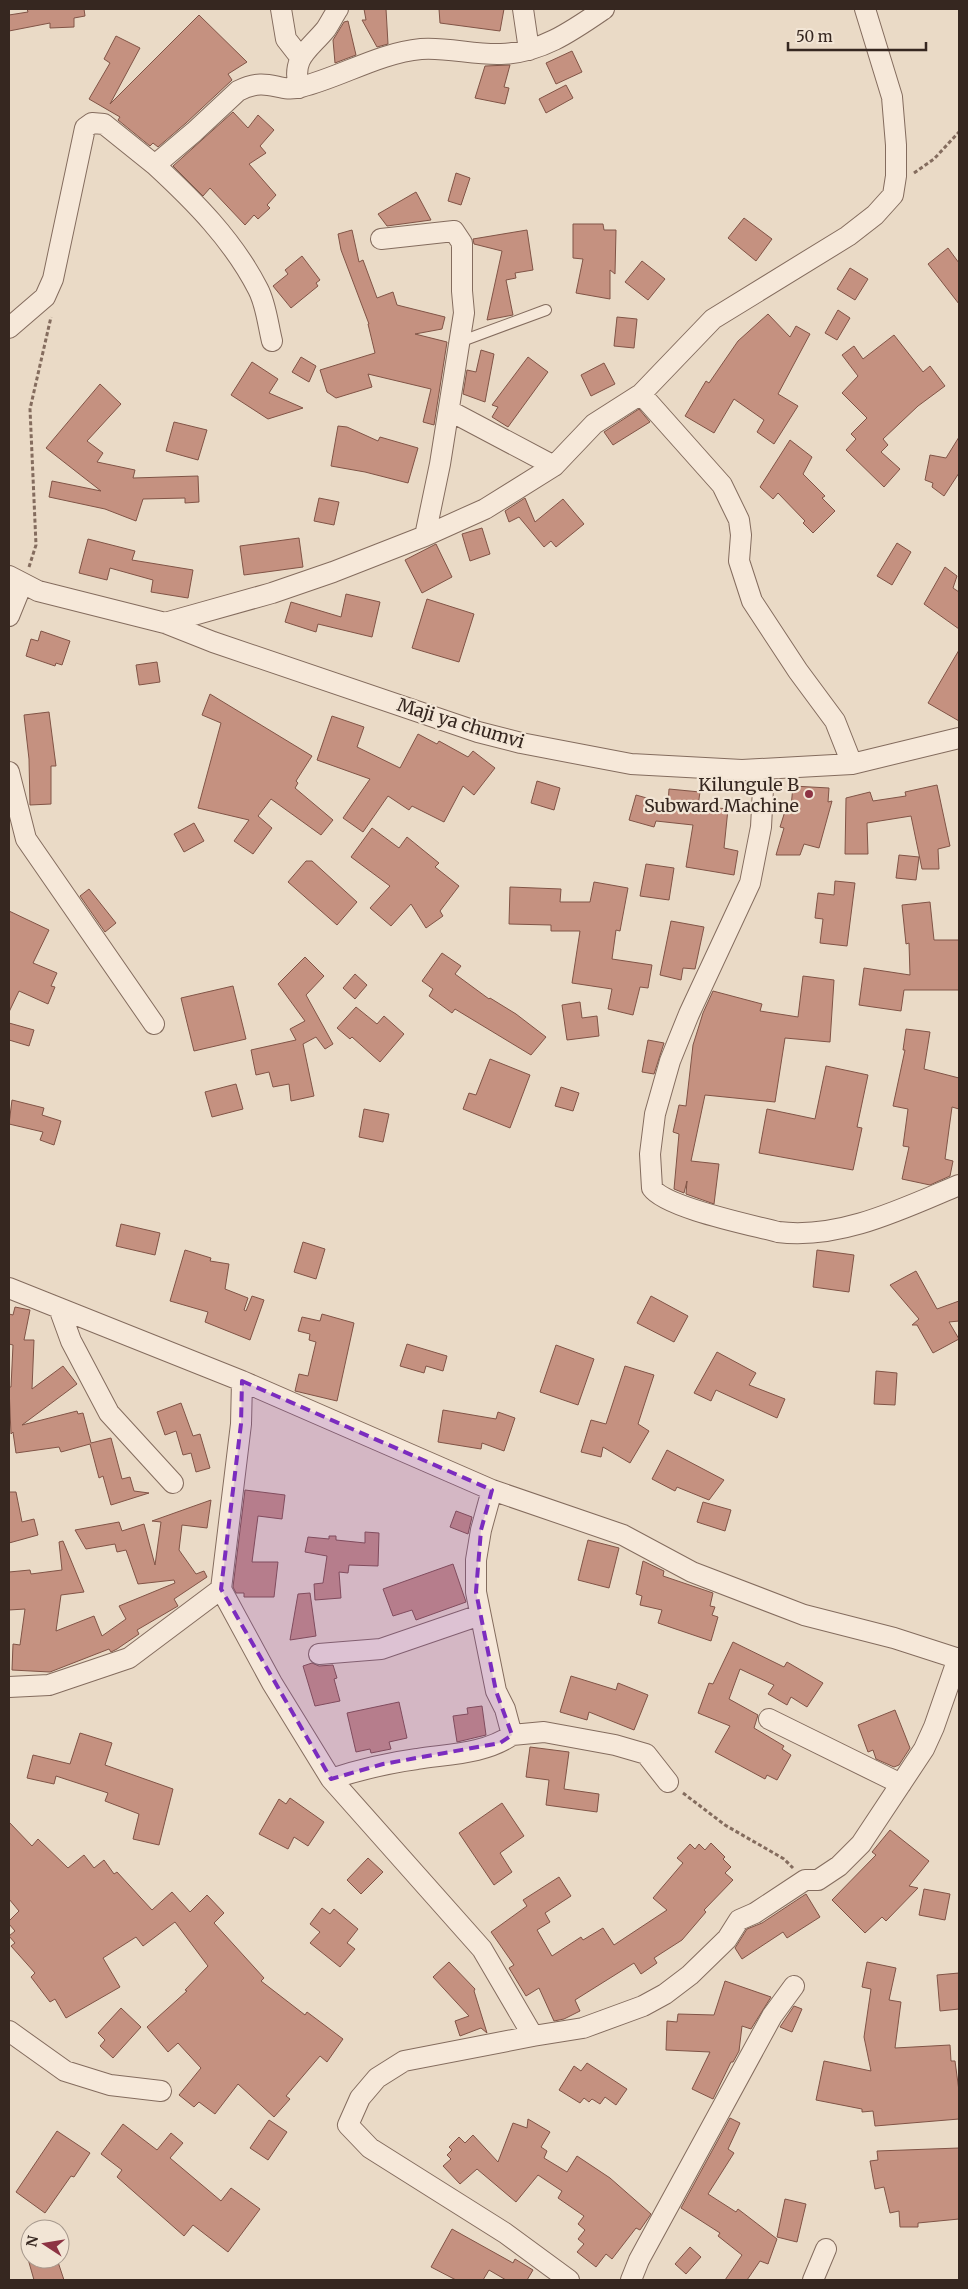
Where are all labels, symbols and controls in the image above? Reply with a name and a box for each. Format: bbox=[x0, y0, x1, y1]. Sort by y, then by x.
scale bar bbox=[788, 20, 926, 52]
text: 50 m bbox=[796, 27, 833, 46]
street label: Maji ya chumvi bbox=[395, 693, 528, 753]
place label: Kilungule B Subward Machine bbox=[644, 773, 799, 817]
marker: Kilungule B Subward Machine bbox=[803, 788, 815, 800]
north arrow bbox=[20, 2219, 70, 2269]
text: N bbox=[22, 2234, 42, 2249]

